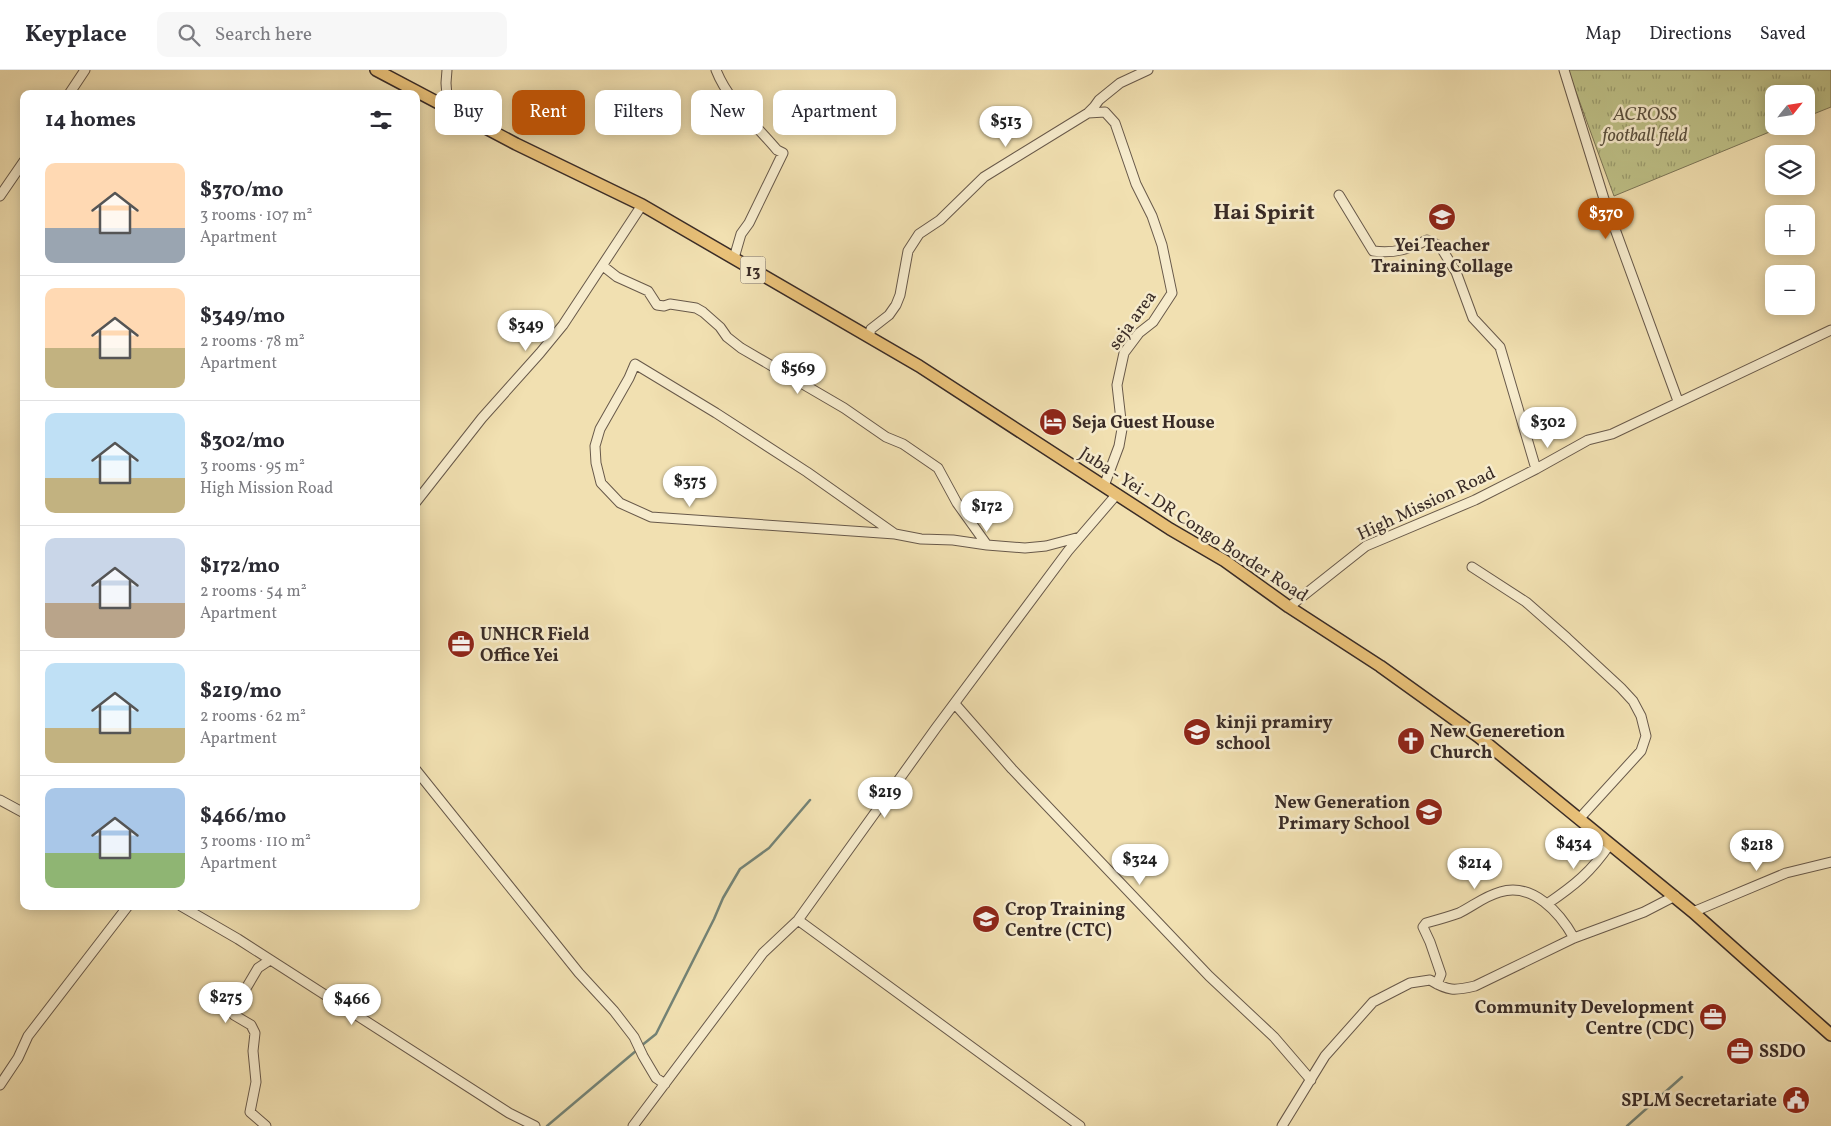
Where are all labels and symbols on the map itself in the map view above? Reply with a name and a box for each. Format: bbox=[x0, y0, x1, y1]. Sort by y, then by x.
north arrow bbox=[1765, 85, 1815, 135]
park label: ACROSS football field bbox=[1599, 103, 1688, 149]
pin: $513 bbox=[976, 106, 1036, 148]
district label: Hai Spirit bbox=[1213, 198, 1315, 229]
pin: $370 bbox=[1576, 198, 1636, 240]
school or university icon: Yei Teacher Training Collage bbox=[1427, 202, 1457, 232]
place label: Yei Teacher Training Collage bbox=[1371, 234, 1513, 280]
road number: 13 bbox=[740, 256, 766, 284]
street label: seja area bbox=[1103, 286, 1163, 356]
pin: $349 bbox=[496, 310, 556, 352]
pin: $569 bbox=[768, 352, 828, 395]
pin: $302 bbox=[1518, 406, 1578, 449]
hotel icon: Seja Guest House bbox=[1038, 407, 1068, 437]
place label: Seja Guest House bbox=[1072, 411, 1215, 436]
street label: Juba - Yei - DR Congo Border Road bbox=[1074, 442, 1313, 609]
street label: High Mission Road bbox=[1353, 461, 1500, 547]
pin: $375 bbox=[660, 466, 720, 508]
pin: $172 bbox=[957, 490, 1017, 533]
place label: UNHCR Field Office Yei bbox=[480, 623, 590, 669]
office icon: UNHCR Field Office Yei bbox=[446, 629, 476, 659]
place label: kinji pramiry school bbox=[1216, 711, 1333, 757]
school or university icon: kinji pramiry school bbox=[1182, 717, 1212, 747]
place label: New Generetion Church bbox=[1430, 720, 1565, 766]
church icon: New Generetion Church bbox=[1396, 726, 1426, 756]
pin: $219 bbox=[855, 776, 915, 819]
place label: New Generation Primary School bbox=[1275, 791, 1410, 837]
school or university icon: New Generation Primary School bbox=[1414, 797, 1444, 827]
pin: $434 bbox=[1544, 828, 1604, 870]
pin: $218 bbox=[1727, 830, 1787, 872]
pin: $324 bbox=[1110, 844, 1170, 886]
pin: $214 bbox=[1445, 848, 1505, 890]
place label: Crop Training Centre (CTC) bbox=[1005, 898, 1125, 944]
school or university icon: Crop Training Centre (CTC) bbox=[971, 904, 1001, 934]
pin: $275 bbox=[196, 982, 256, 1024]
pin: $466 bbox=[322, 984, 382, 1026]
place label: Community Development Centre (CDC) bbox=[1475, 996, 1694, 1042]
office icon: Community Development Centre (CDC) bbox=[1698, 1002, 1728, 1032]
office icon: SSDO bbox=[1725, 1036, 1755, 1066]
place label: SSDO bbox=[1759, 1040, 1806, 1065]
public building icon: SPLM Secretariate bbox=[1781, 1085, 1811, 1115]
place label: SPLM Secretariate bbox=[1621, 1089, 1777, 1114]

